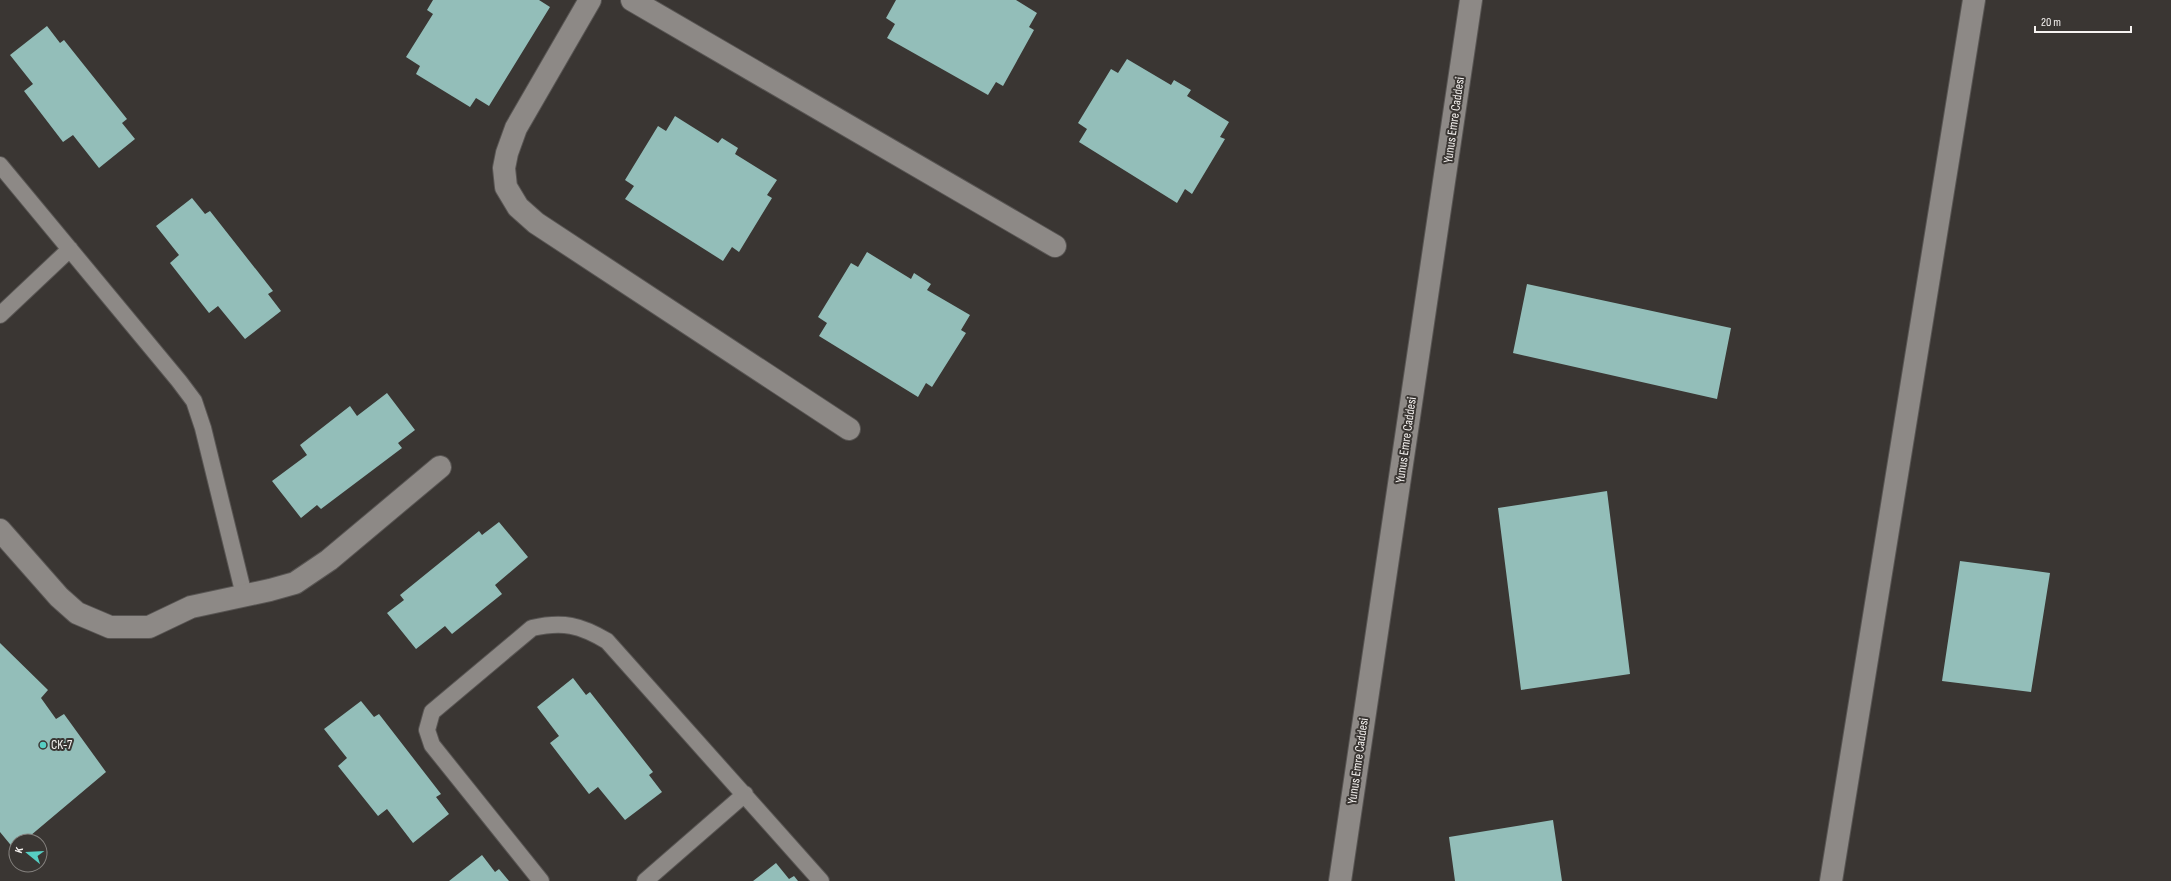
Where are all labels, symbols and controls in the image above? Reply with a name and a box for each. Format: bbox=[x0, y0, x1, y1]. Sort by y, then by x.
scale bar bbox=[2035, 8, 2131, 34]
text: 20 m bbox=[2041, 15, 2061, 30]
street label: Yunus Emre Caddesi bbox=[1440, 76, 1468, 164]
street label: Yunus Emre Caddesi bbox=[1392, 396, 1420, 484]
street label: Yunus Emre Caddesi bbox=[1344, 717, 1372, 805]
place label: CK-7 bbox=[51, 737, 73, 753]
marker: CK-7 bbox=[38, 740, 48, 750]
north arrow bbox=[8, 833, 48, 873]
text: K bbox=[12, 845, 26, 855]

